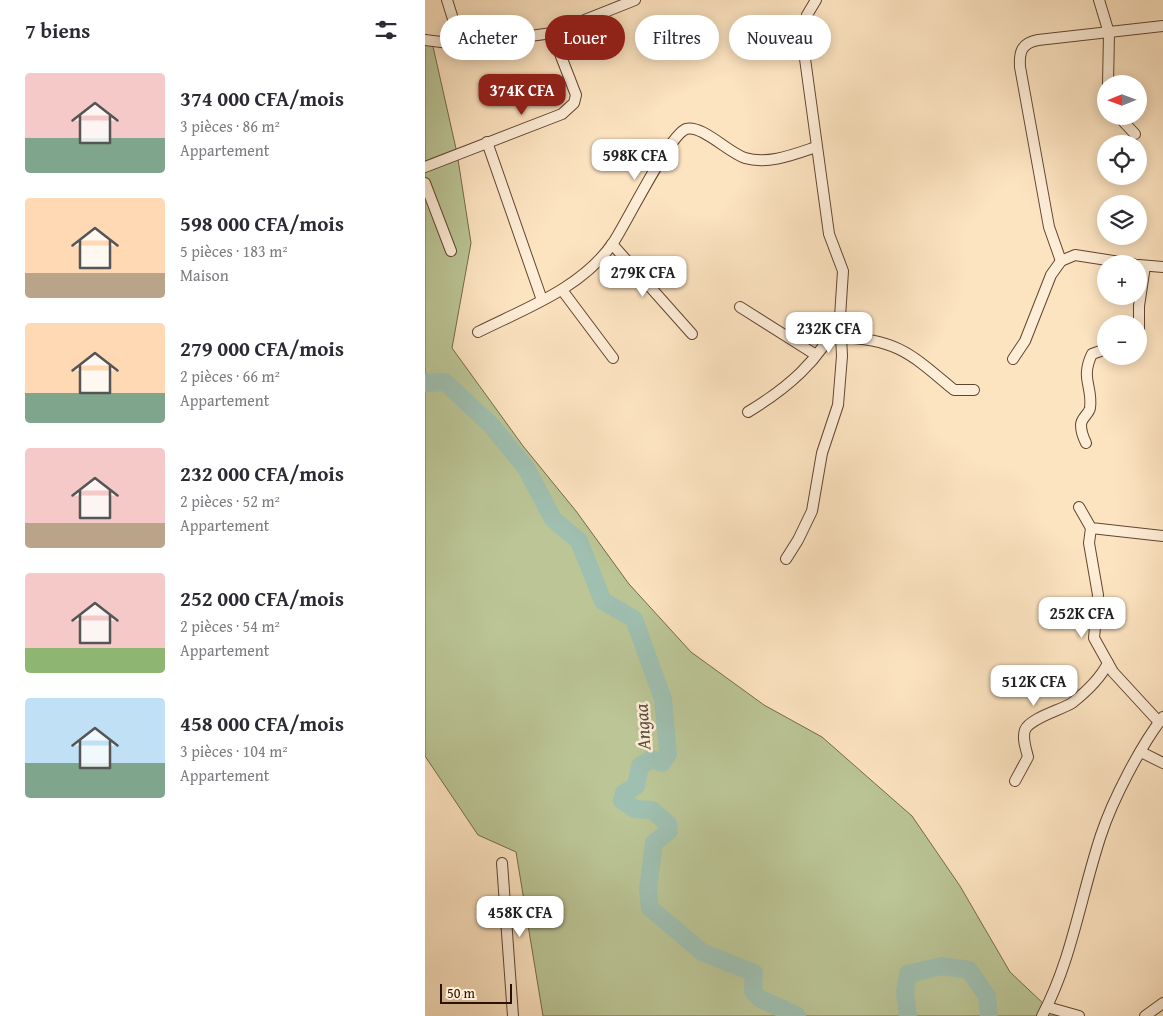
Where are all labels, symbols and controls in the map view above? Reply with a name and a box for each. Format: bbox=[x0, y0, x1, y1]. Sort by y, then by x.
text: 7 biens bbox=[25, 15, 90, 46]
chip: Acheter bbox=[440, 15, 535, 60]
chip: Louer bbox=[545, 15, 625, 60]
chip: Filtres bbox=[635, 15, 719, 60]
chip: Nouveau bbox=[729, 15, 831, 60]
icon: filters bbox=[372, 16, 400, 44]
pin: 374K CFA bbox=[470, 74, 574, 116]
north arrow bbox=[1097, 75, 1147, 125]
map controls bbox=[1097, 75, 1147, 365]
text: 374K CFA bbox=[490, 78, 554, 102]
text: 374 000 CFA/mois bbox=[180, 83, 344, 114]
icon: home bbox=[65, 93, 125, 153]
text: 3 pièces · 86 m² bbox=[180, 114, 280, 138]
button: locate bbox=[1097, 135, 1147, 185]
text: Appartement bbox=[180, 138, 270, 162]
pin: 598K CFA bbox=[583, 138, 687, 181]
text: 598K CFA bbox=[603, 143, 667, 167]
button: layers bbox=[1097, 195, 1147, 245]
text: 598 000 CFA/mois bbox=[180, 208, 344, 239]
icon: home bbox=[65, 218, 125, 278]
text: 5 pièces · 183 m² bbox=[180, 239, 288, 263]
button: + bbox=[1097, 255, 1147, 305]
pin: 279K CFA bbox=[591, 256, 695, 298]
text: 279K CFA bbox=[611, 260, 675, 284]
text: Maison bbox=[180, 263, 229, 287]
pin: 232K CFA bbox=[777, 312, 881, 354]
button: − bbox=[1097, 315, 1147, 365]
text: 232K CFA bbox=[797, 316, 861, 340]
text: 279 000 CFA/mois bbox=[180, 333, 344, 364]
icon: home bbox=[65, 343, 125, 403]
text: 2 pièces · 66 m² bbox=[180, 364, 280, 388]
text: Appartement bbox=[180, 388, 270, 412]
text: 232 000 CFA/mois bbox=[180, 458, 344, 489]
icon: home bbox=[65, 468, 125, 528]
text: 2 pièces · 52 m² bbox=[180, 489, 280, 513]
text: Appartement bbox=[180, 513, 270, 537]
text: 252 000 CFA/mois bbox=[180, 583, 344, 614]
icon: home bbox=[65, 593, 125, 653]
pin: 252K CFA bbox=[1030, 596, 1134, 639]
text: 252K CFA bbox=[1050, 601, 1114, 625]
text: 2 pièces · 54 m² bbox=[180, 614, 280, 638]
text: Appartement bbox=[180, 638, 270, 662]
pin: 512K CFA bbox=[982, 664, 1086, 707]
text: 512K CFA bbox=[1002, 669, 1066, 693]
water label: Angaa bbox=[626, 703, 658, 752]
text: 458 000 CFA/mois bbox=[180, 708, 344, 739]
icon: home bbox=[65, 718, 125, 778]
text: 3 pièces · 104 m² bbox=[180, 739, 288, 763]
text: Appartement bbox=[180, 763, 270, 787]
pin: 458K CFA bbox=[468, 896, 572, 938]
text: 458K CFA bbox=[488, 900, 552, 924]
scale bar bbox=[440, 981, 513, 1004]
text: 50 m bbox=[447, 983, 475, 1003]

